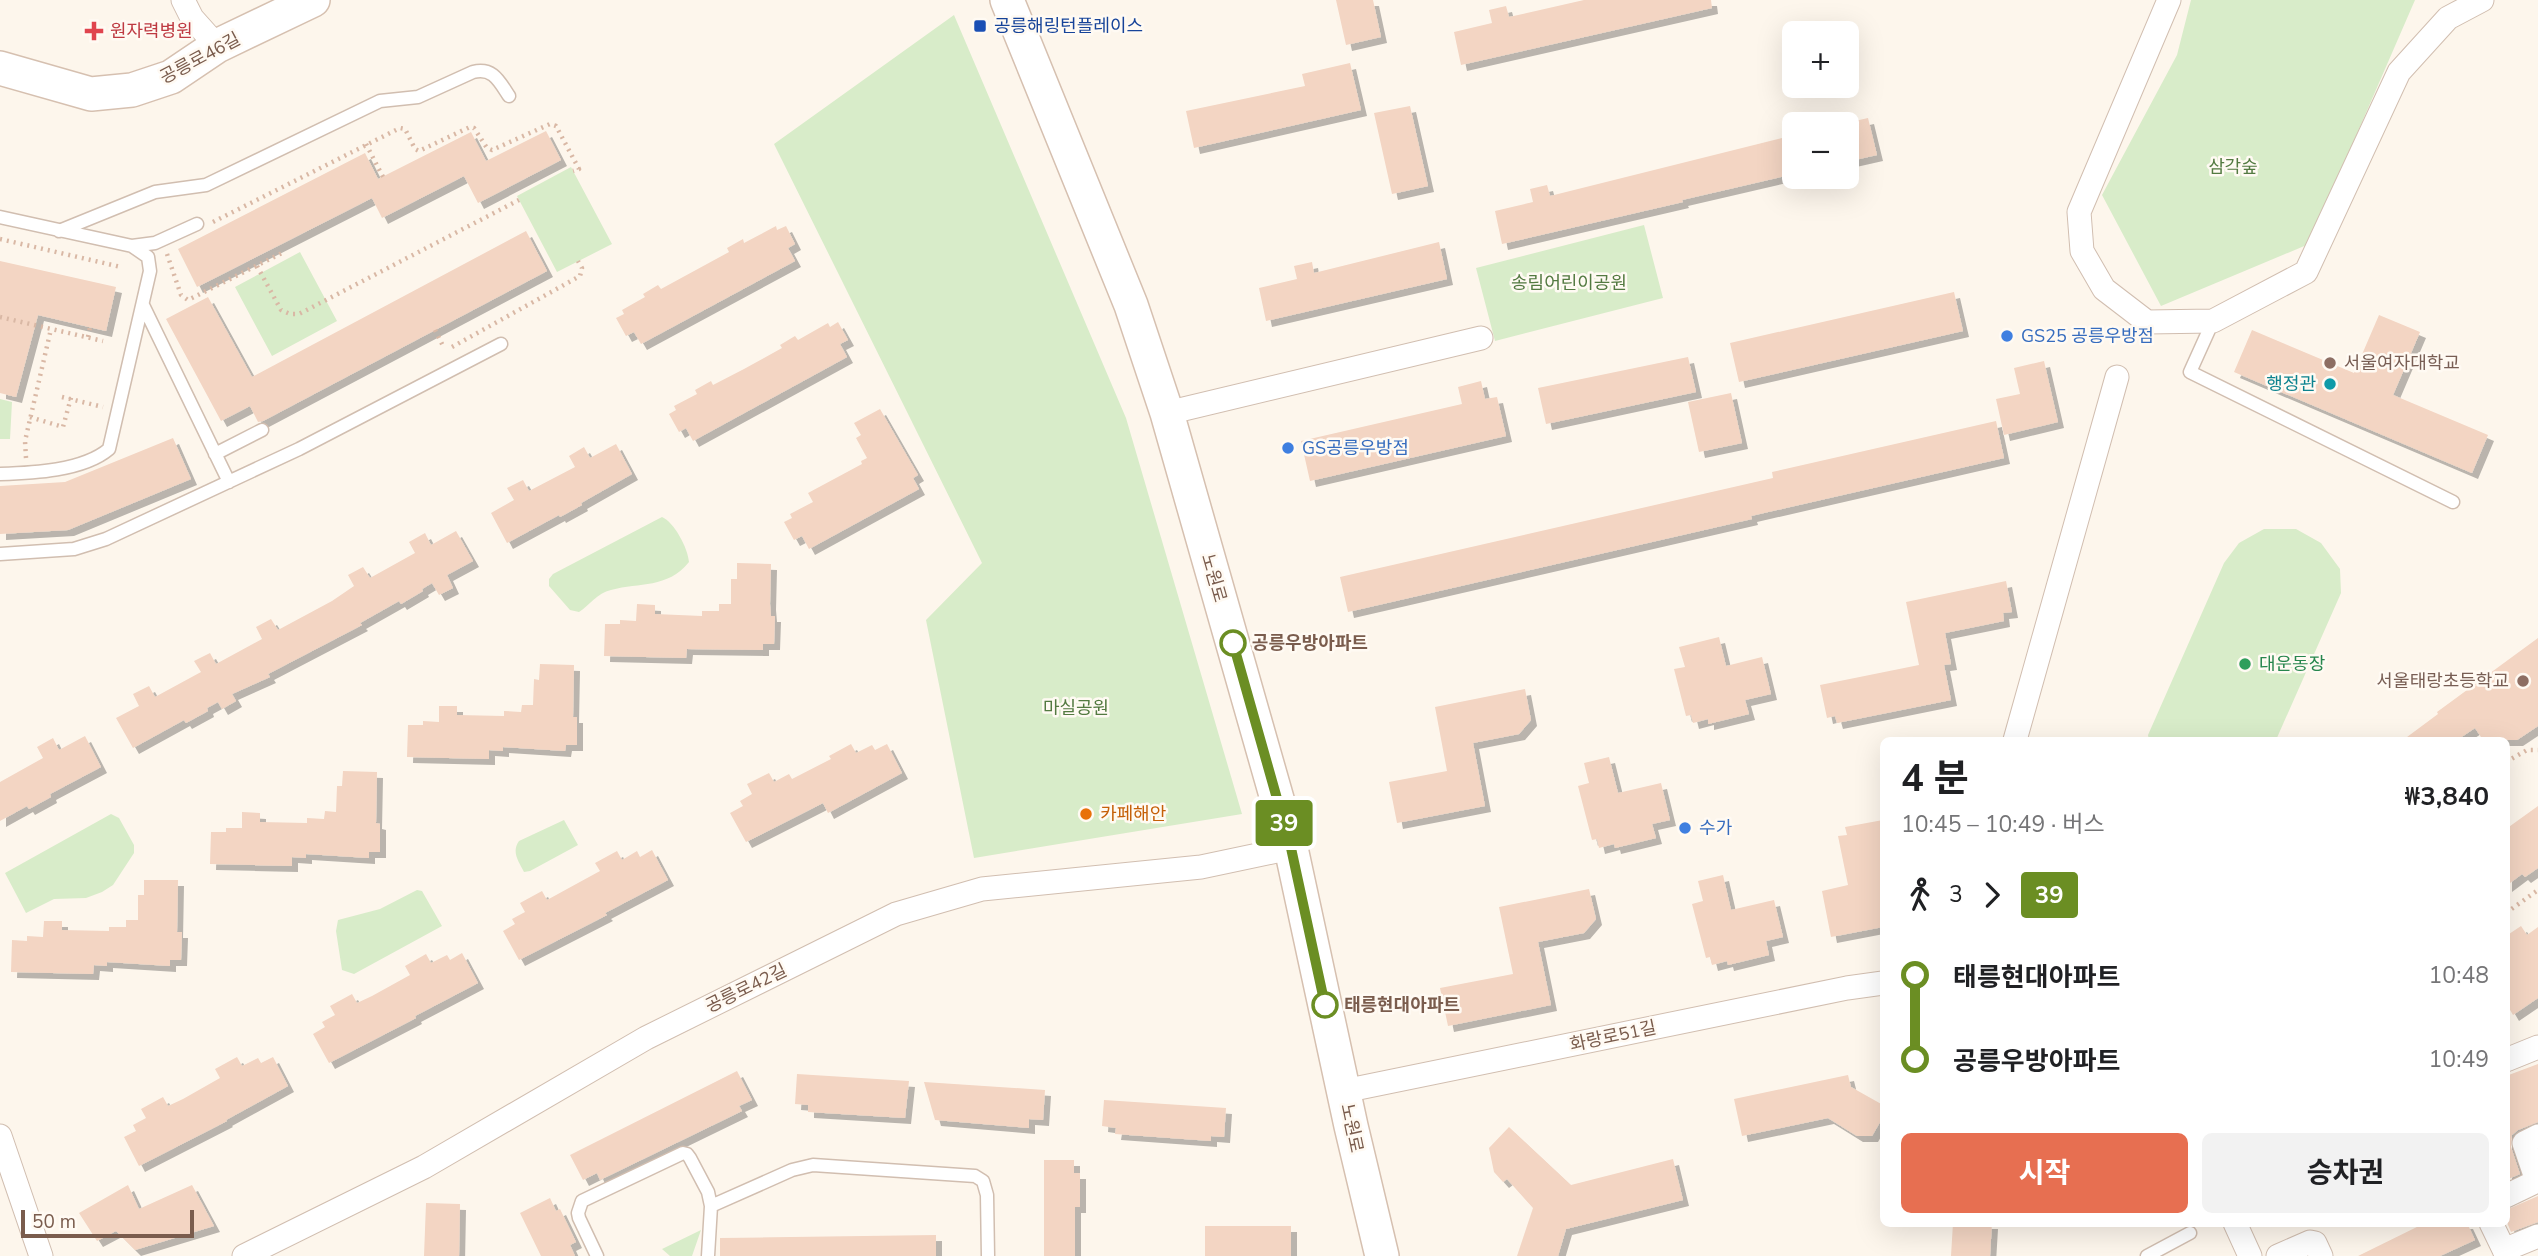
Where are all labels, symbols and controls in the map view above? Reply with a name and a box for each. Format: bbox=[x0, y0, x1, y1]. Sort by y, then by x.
place label: 공릉해링턴플레이스 bbox=[994, 14, 1143, 38]
marker: 공릉해링턴플레이스 bbox=[972, 18, 988, 34]
place label: 원자력병원 bbox=[110, 19, 193, 43]
marker: 원자력병원 bbox=[84, 21, 104, 41]
map controls bbox=[1782, 21, 1859, 189]
button: + bbox=[1782, 21, 1859, 98]
street label: 공릉로46길 bbox=[156, 27, 244, 89]
button: − bbox=[1782, 112, 1859, 189]
park label: 삼각숲 bbox=[2208, 155, 2258, 179]
park label: 송림어린이공원 bbox=[1511, 271, 1627, 295]
place label: GS25 공릉우방점 bbox=[2021, 324, 2154, 348]
marker: GS25 공릉우방점 bbox=[1999, 328, 2015, 344]
place label: 서울여자대학교 bbox=[2344, 351, 2460, 375]
marker: 서울여자대학교 bbox=[2322, 355, 2338, 371]
place label: 행정관 bbox=[2266, 372, 2316, 396]
marker: 행정관 bbox=[2322, 376, 2338, 392]
place label: GS공릉우방점 bbox=[1302, 436, 1409, 460]
marker: GS공릉우방점 bbox=[1280, 440, 1296, 456]
street label: 노원로 bbox=[1196, 551, 1232, 605]
marker: 공릉우방아파트 bbox=[1220, 630, 1246, 656]
place label: 공릉우방아파트 bbox=[1252, 631, 1368, 655]
place label: 대운동장 bbox=[2259, 652, 2325, 676]
marker: 대운동장 bbox=[2237, 656, 2253, 672]
place label: 서울태랑초등학교 bbox=[2377, 669, 2509, 693]
marker: 서울태랑초등학교 bbox=[2515, 673, 2531, 689]
park label: 마실공원 bbox=[1043, 696, 1109, 720]
text: 4 분 bbox=[1901, 753, 1969, 804]
text: ₩3,840 bbox=[2405, 779, 2489, 814]
line badge: 39 bbox=[1252, 800, 1316, 846]
place label: 카페해안 bbox=[1100, 802, 1166, 826]
marker: 카페해안 bbox=[1078, 806, 1094, 822]
text: 39 bbox=[1270, 807, 1298, 839]
text: 10:45 – 10:49 · 버스 bbox=[1901, 809, 2105, 840]
place label: 수가 bbox=[1699, 816, 1733, 840]
marker: 수가 bbox=[1677, 820, 1693, 836]
icon: walk bbox=[1901, 876, 1939, 914]
icon: forward bbox=[1973, 876, 2011, 914]
text: 3 bbox=[1949, 879, 1963, 910]
text: 39 bbox=[2035, 879, 2064, 911]
street label: 공릉로42길 bbox=[701, 958, 791, 1018]
text: 태릉현대아파트 bbox=[1953, 960, 2120, 995]
text: 10:48 bbox=[2429, 960, 2489, 991]
marker: 태릉현대아파트 bbox=[1312, 992, 1338, 1018]
place label: 태릉현대아파트 bbox=[1344, 993, 1460, 1017]
street label: 화랑로51길 bbox=[1568, 1015, 1658, 1057]
text: 공릉우방아파트 bbox=[1953, 1044, 2120, 1079]
text: 10:49 bbox=[2429, 1044, 2489, 1075]
street label: 노원로 bbox=[1335, 1101, 1369, 1155]
button: 시작 bbox=[1901, 1133, 2188, 1213]
button: 승차권 bbox=[2202, 1133, 2489, 1213]
scale bar bbox=[21, 1207, 194, 1239]
text: 50 m bbox=[32, 1209, 76, 1235]

